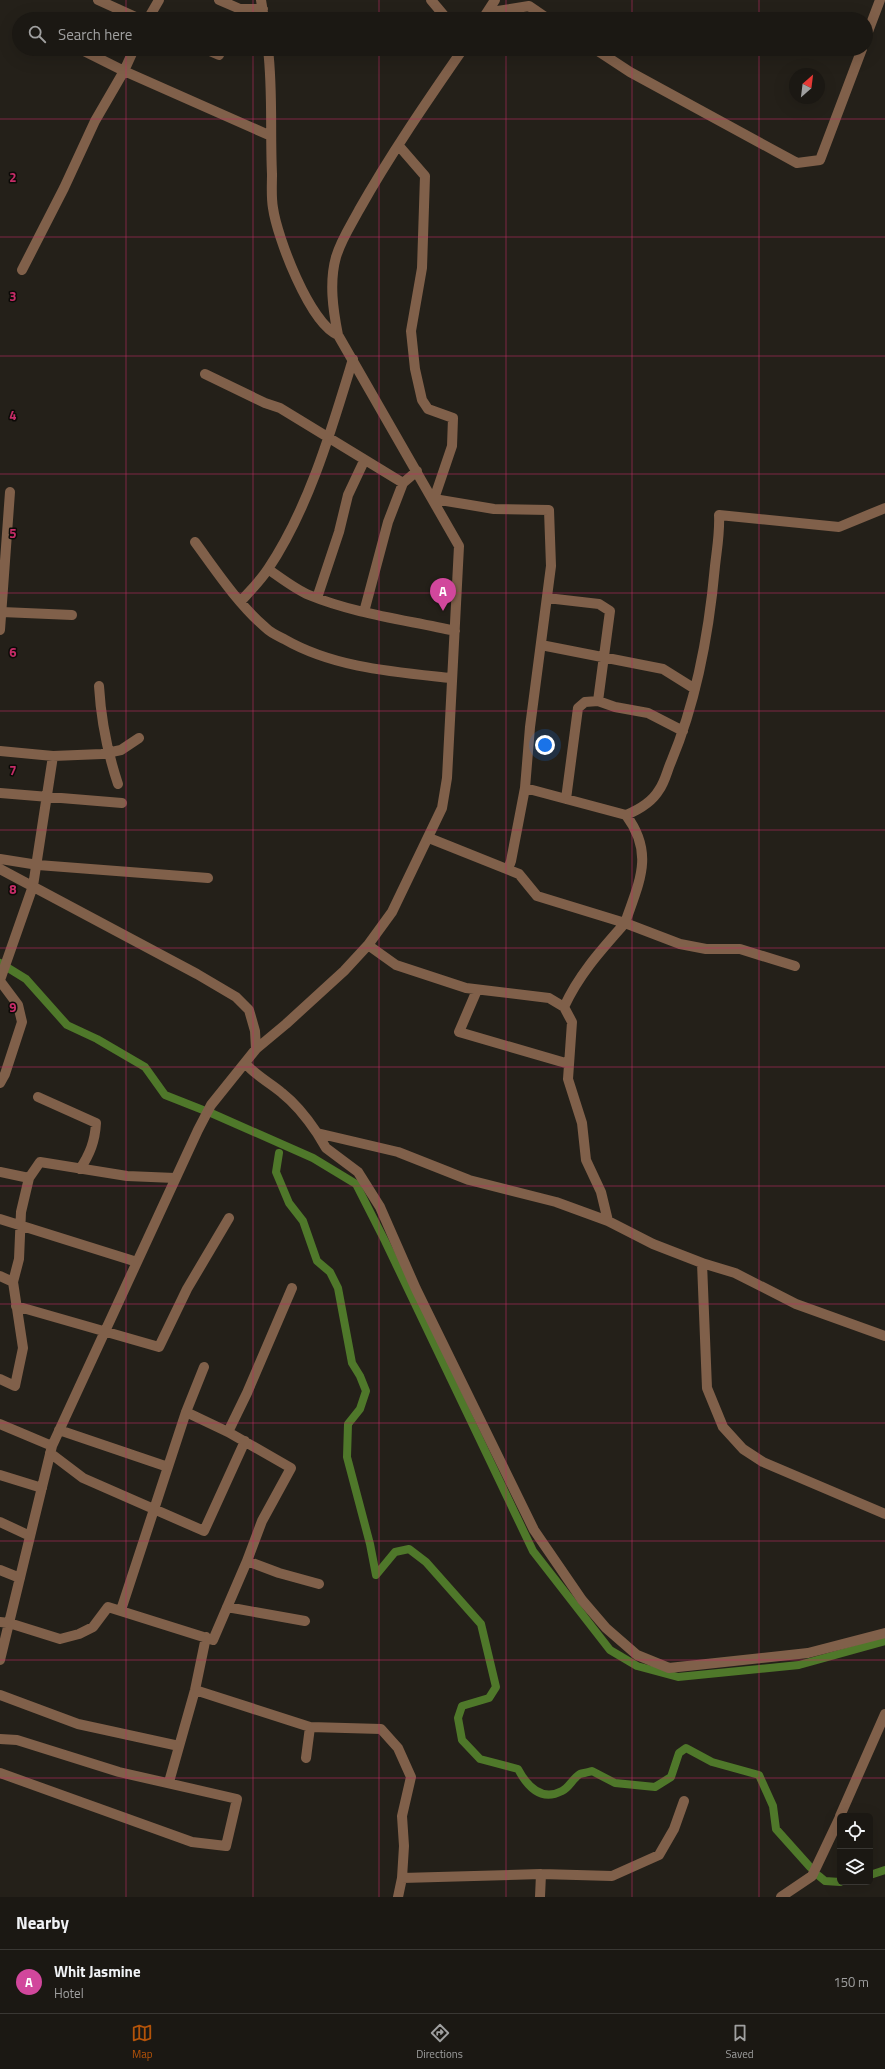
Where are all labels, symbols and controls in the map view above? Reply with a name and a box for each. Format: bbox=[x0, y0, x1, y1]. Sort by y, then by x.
search box bbox=[12, 12, 873, 56]
icon: search bbox=[26, 23, 48, 45]
text: Search here bbox=[58, 23, 132, 46]
north arrow bbox=[789, 68, 825, 104]
text: 2 bbox=[9, 167, 17, 187]
text: 3 bbox=[9, 286, 17, 306]
text: 4 bbox=[9, 405, 17, 425]
text: 5 bbox=[9, 523, 17, 543]
pin: A bbox=[430, 578, 456, 611]
text: 6 bbox=[9, 642, 17, 662]
your location bbox=[535, 735, 555, 755]
text: 7 bbox=[9, 760, 17, 780]
text: 8 bbox=[9, 879, 17, 899]
text: 9 bbox=[9, 997, 17, 1017]
map controls bbox=[837, 1813, 873, 1885]
button: locate bbox=[837, 1813, 873, 1849]
button: layers bbox=[837, 1849, 873, 1885]
text: Nearby bbox=[16, 1910, 69, 1936]
text: Whit Jasmine bbox=[54, 1960, 141, 1983]
text: A bbox=[25, 1972, 33, 1992]
text: 150 m bbox=[833, 1972, 869, 1992]
text: Hotel bbox=[54, 1983, 84, 2003]
tab: Map bbox=[131, 2022, 153, 2062]
tab: Directions bbox=[416, 2022, 463, 2062]
tab: Saved bbox=[726, 2022, 754, 2062]

